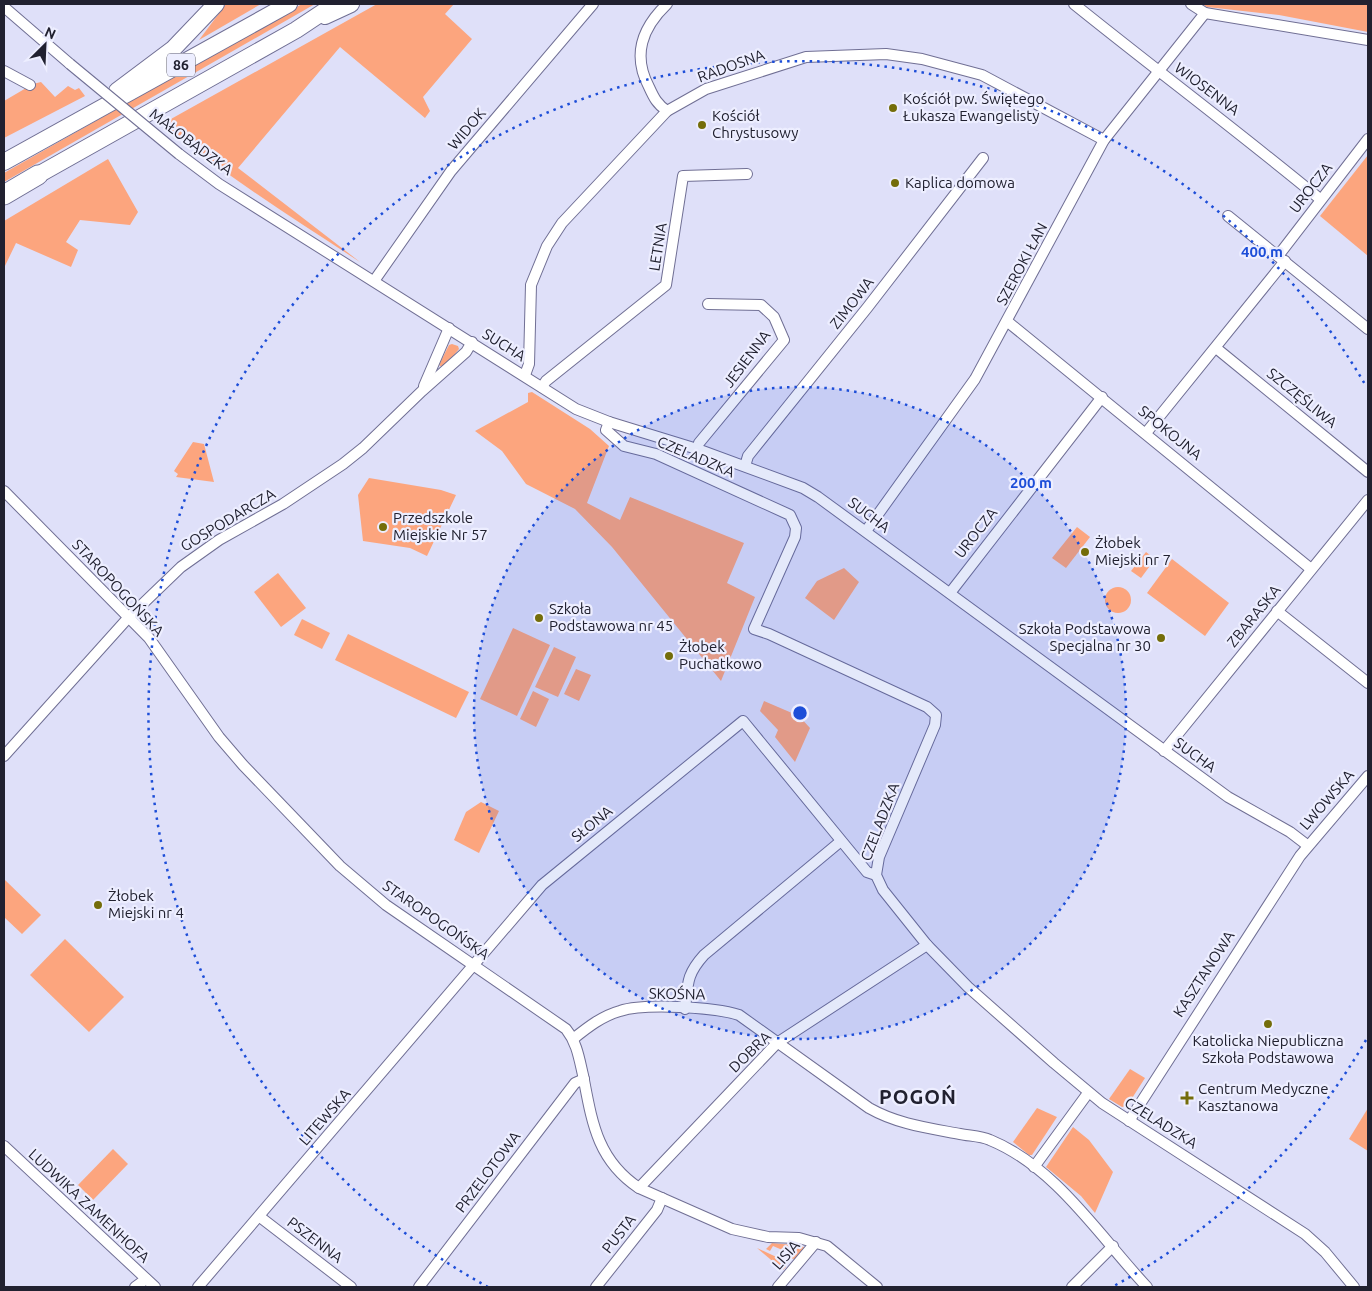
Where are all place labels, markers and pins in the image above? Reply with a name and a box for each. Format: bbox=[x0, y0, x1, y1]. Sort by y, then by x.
place label: Kościół pw. Świętego Łukasza Ewangelisty bbox=[903, 90, 1044, 124]
marker: Kościół pw. Świętego Łukasza Ewangelisty bbox=[887, 102, 899, 114]
place label: Kościół Chrystusowy bbox=[712, 107, 798, 141]
marker: Kościół Chrystusowy bbox=[696, 119, 708, 131]
place label: Kaplica domowa bbox=[905, 174, 1015, 191]
marker: Kaplica domowa bbox=[889, 177, 901, 189]
place label: Przedszkole Miejskie Nr 57 bbox=[393, 509, 488, 543]
marker: Przedszkole Miejskie Nr 57 bbox=[377, 521, 389, 533]
place label: Żłobek Miejski nr 7 bbox=[1095, 534, 1171, 568]
marker: Żłobek Miejski nr 7 bbox=[1079, 546, 1091, 558]
place label: Szkoła Podstawowa nr 45 bbox=[549, 600, 673, 634]
marker: Szkoła Podstawowa nr 45 bbox=[533, 612, 545, 624]
place label: Szkoła Podstawowa Specjalna nr 30 bbox=[1019, 620, 1151, 654]
marker: Szkoła Podstawowa Specjalna nr 30 bbox=[1155, 632, 1167, 644]
place label: Żłobek Puchatkowo bbox=[679, 638, 762, 672]
marker: Żłobek Puchatkowo bbox=[663, 650, 675, 662]
centre of rings bbox=[791, 704, 809, 722]
place label: Żłobek Miejski nr 4 bbox=[108, 887, 184, 921]
marker: Żłobek Miejski nr 4 bbox=[92, 899, 104, 911]
marker: Katolicka Niepubliczna Szkoła Podstawowa bbox=[1262, 1018, 1274, 1030]
place label: Katolicka Niepubliczna Szkoła Podstawowa bbox=[1192, 1032, 1344, 1066]
place label: Centrum Medyczne Kasztanowa bbox=[1198, 1080, 1329, 1114]
marker: Centrum Medyczne Kasztanowa bbox=[1180, 1091, 1194, 1105]

